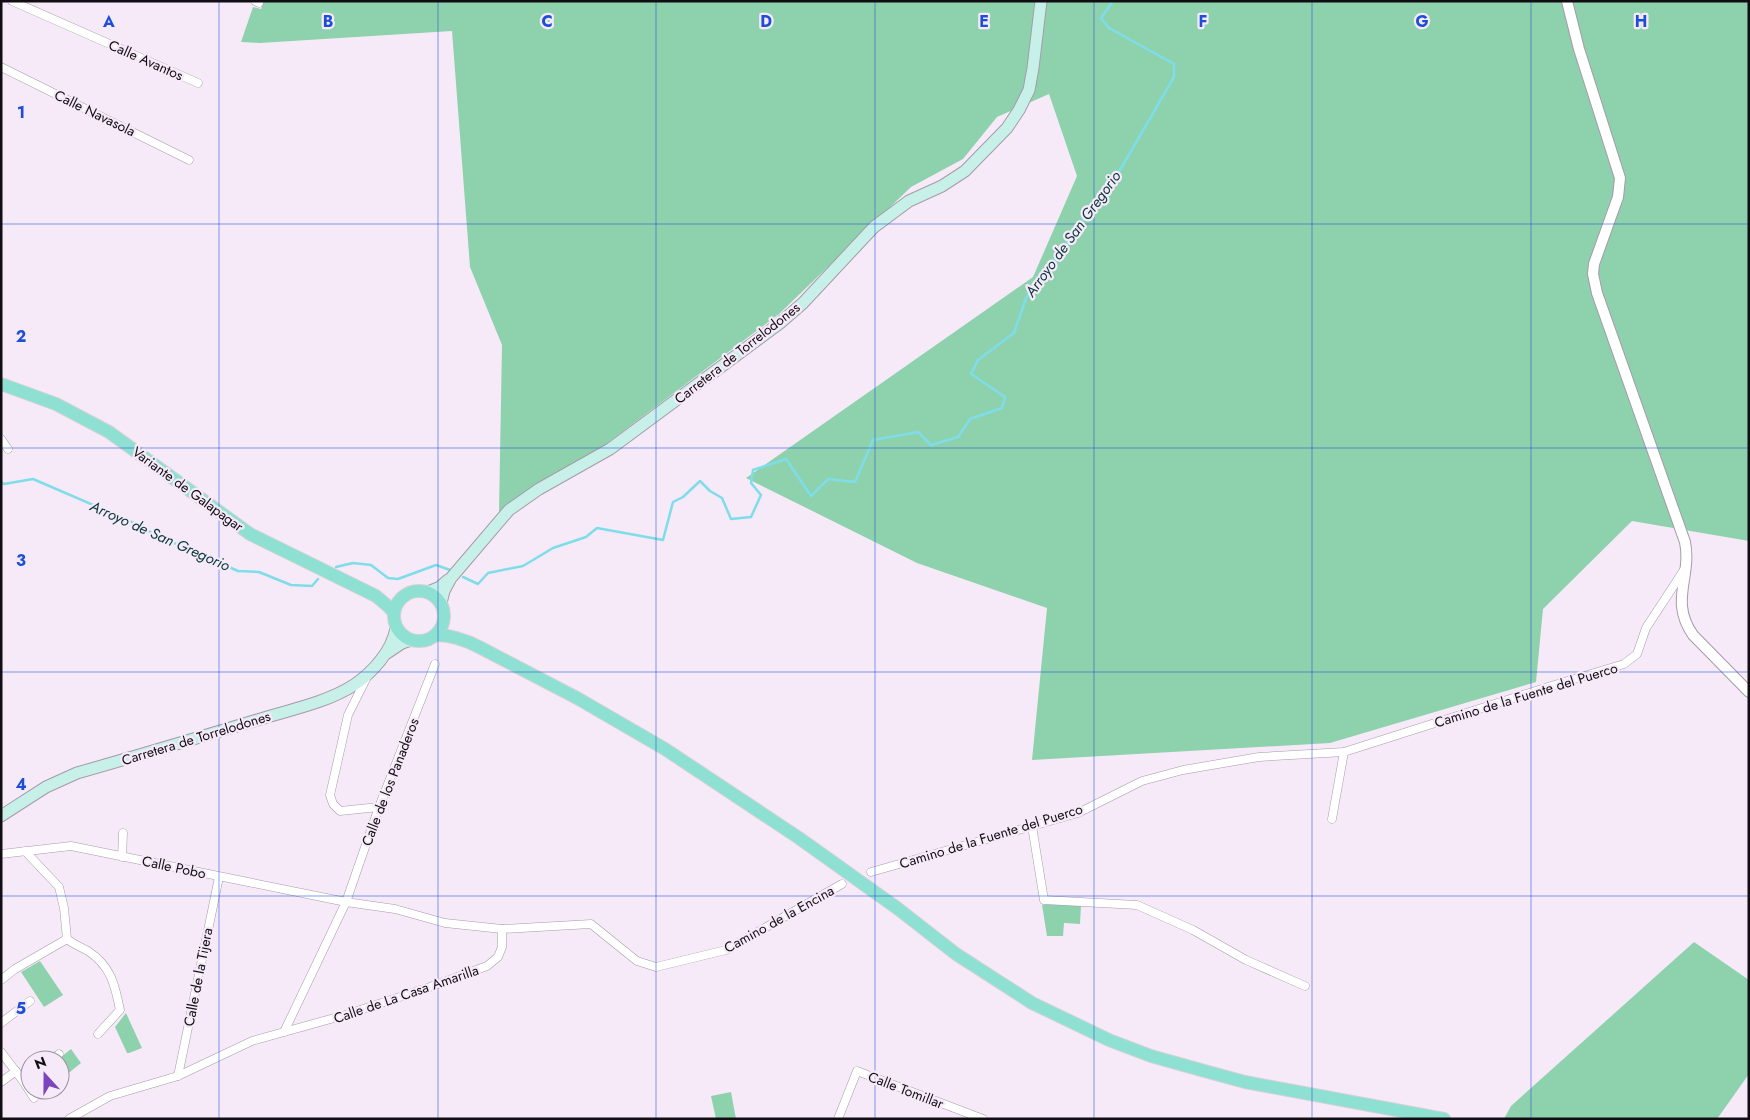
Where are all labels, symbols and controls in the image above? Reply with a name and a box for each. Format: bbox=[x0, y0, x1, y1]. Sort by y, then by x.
text: A bbox=[102, 10, 115, 33]
text: B bbox=[323, 10, 333, 33]
text: C bbox=[541, 10, 553, 33]
text: D bbox=[760, 10, 772, 33]
text: E bbox=[979, 10, 989, 33]
text: F bbox=[1199, 10, 1207, 33]
text: G bbox=[1415, 10, 1429, 33]
text: H bbox=[1635, 10, 1647, 33]
street label: Calle Avantos bbox=[106, 35, 187, 85]
street label: Calle Navasola bbox=[51, 85, 139, 141]
text: 1 bbox=[17, 101, 25, 124]
water label: Arroyo de San Gregorio bbox=[1019, 166, 1126, 302]
street label: Carretera de Torrelodones bbox=[670, 297, 804, 408]
text: 2 bbox=[16, 325, 26, 348]
street label: Variante de Galapagar bbox=[128, 442, 248, 536]
water label: Arroyo de San Gregorio bbox=[86, 495, 233, 577]
text: 3 bbox=[16, 549, 26, 572]
street label: Camino de la Fuente del Puerco bbox=[1432, 657, 1620, 732]
street label: Carretera de Torrelodones bbox=[119, 706, 273, 770]
street label: Calle de los Panaderos bbox=[356, 715, 424, 849]
text: 4 bbox=[15, 773, 27, 796]
street label: Camino de la Fuente del Puerco bbox=[897, 798, 1085, 873]
street label: Calle Pobo bbox=[140, 850, 208, 884]
street label: Camino de la Encina bbox=[720, 880, 838, 958]
street label: Calle de la Tijera bbox=[179, 926, 217, 1028]
street label: Calle de La Casa Amarilla bbox=[331, 960, 481, 1028]
text: 5 bbox=[16, 997, 26, 1020]
north arrow bbox=[20, 1050, 70, 1100]
text: N bbox=[32, 1052, 49, 1074]
street label: Calle Tomillar bbox=[865, 1066, 947, 1114]

